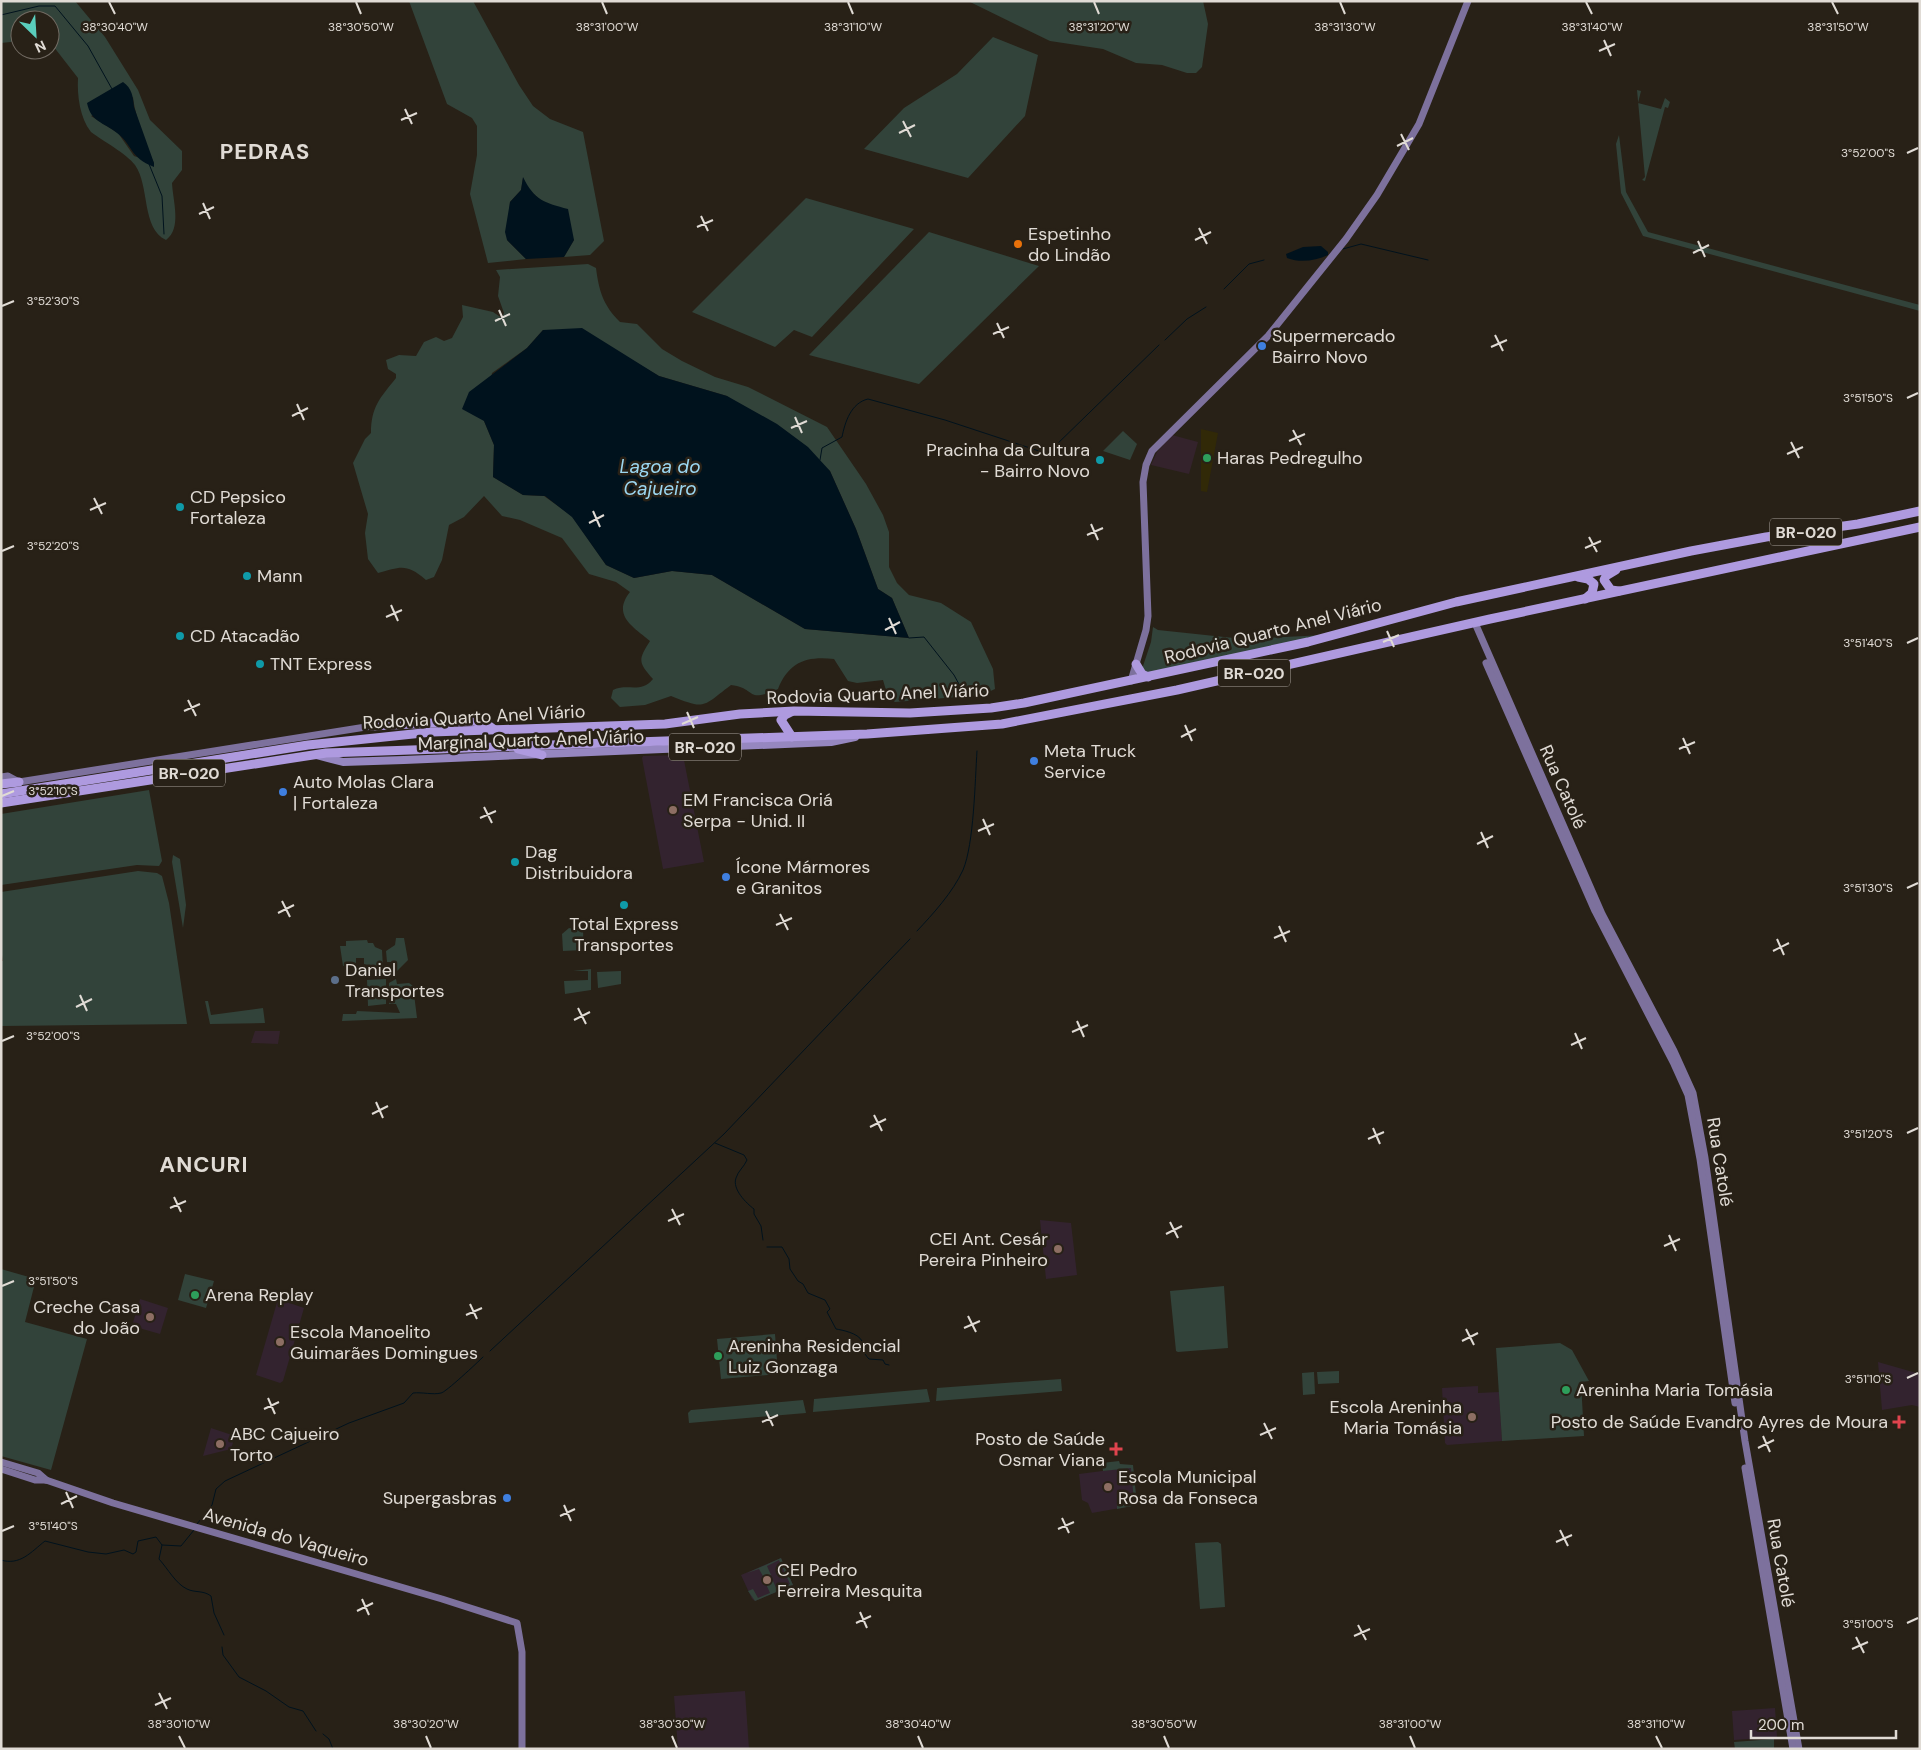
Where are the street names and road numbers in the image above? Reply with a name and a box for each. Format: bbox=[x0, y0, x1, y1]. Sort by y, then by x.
road number: BR-020 bbox=[1770, 518, 1842, 546]
street label: Rodovia Quarto Anel Viário bbox=[1162, 592, 1384, 670]
road number: BR-020 bbox=[1218, 660, 1290, 686]
street label: Rodovia Quarto Anel Viário bbox=[766, 678, 990, 710]
street label: Rodovia Quarto Anel Viário bbox=[362, 699, 586, 735]
street label: Marginal Quarto Anel Viário bbox=[417, 724, 645, 756]
road number: BR-020 bbox=[669, 734, 741, 760]
street label: Rua Catolé bbox=[1534, 741, 1592, 833]
road number: BR-020 bbox=[153, 760, 225, 786]
street label: Rua Catolé bbox=[1701, 1116, 1739, 1208]
street label: Avenida do Vaqueiro bbox=[200, 1502, 372, 1572]
street label: Rua Catolé bbox=[1761, 1517, 1801, 1609]

